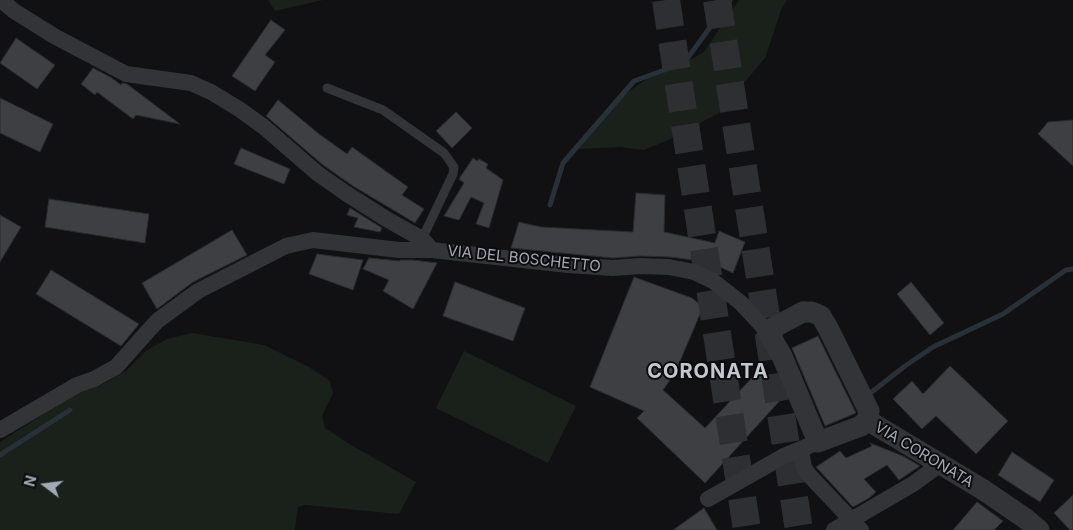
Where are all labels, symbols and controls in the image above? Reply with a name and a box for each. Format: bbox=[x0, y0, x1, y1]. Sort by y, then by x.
street label: VIA DEL BOSCHETTO bbox=[447, 242, 601, 276]
district label: CORONATA bbox=[646, 360, 770, 384]
street label: VIA CORONATA bbox=[872, 419, 976, 491]
north arrow bbox=[20, 460, 70, 510]
text: N bbox=[20, 474, 40, 488]

